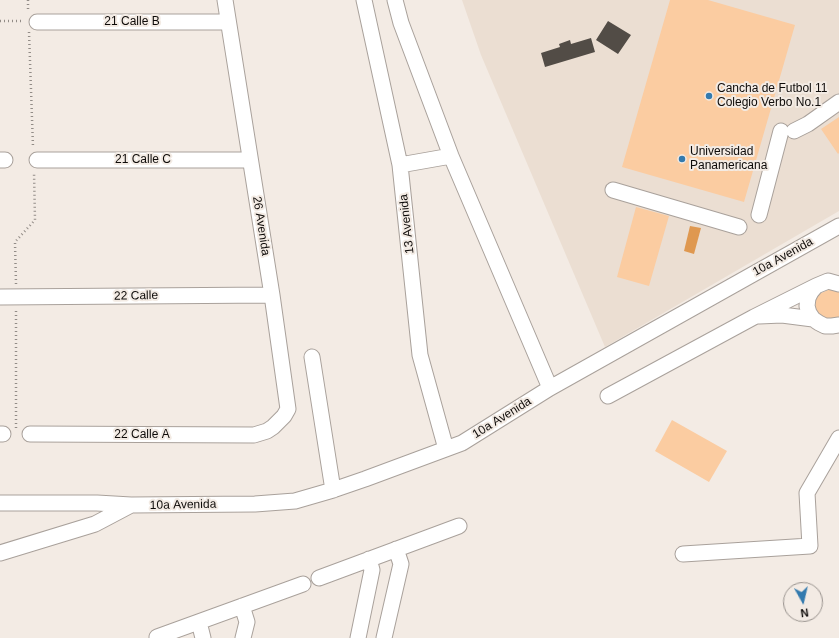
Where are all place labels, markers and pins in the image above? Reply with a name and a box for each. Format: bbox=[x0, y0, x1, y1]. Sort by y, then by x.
place label: Cancha de Futbol 11 Colegio Verbo No.1 bbox=[717, 82, 828, 110]
marker: Cancha de Futbol 11 Colegio Verbo No.1 bbox=[704, 91, 714, 101]
place label: Universidad Panamericana bbox=[690, 145, 767, 173]
marker: Universidad Panamericana bbox=[677, 154, 687, 164]

